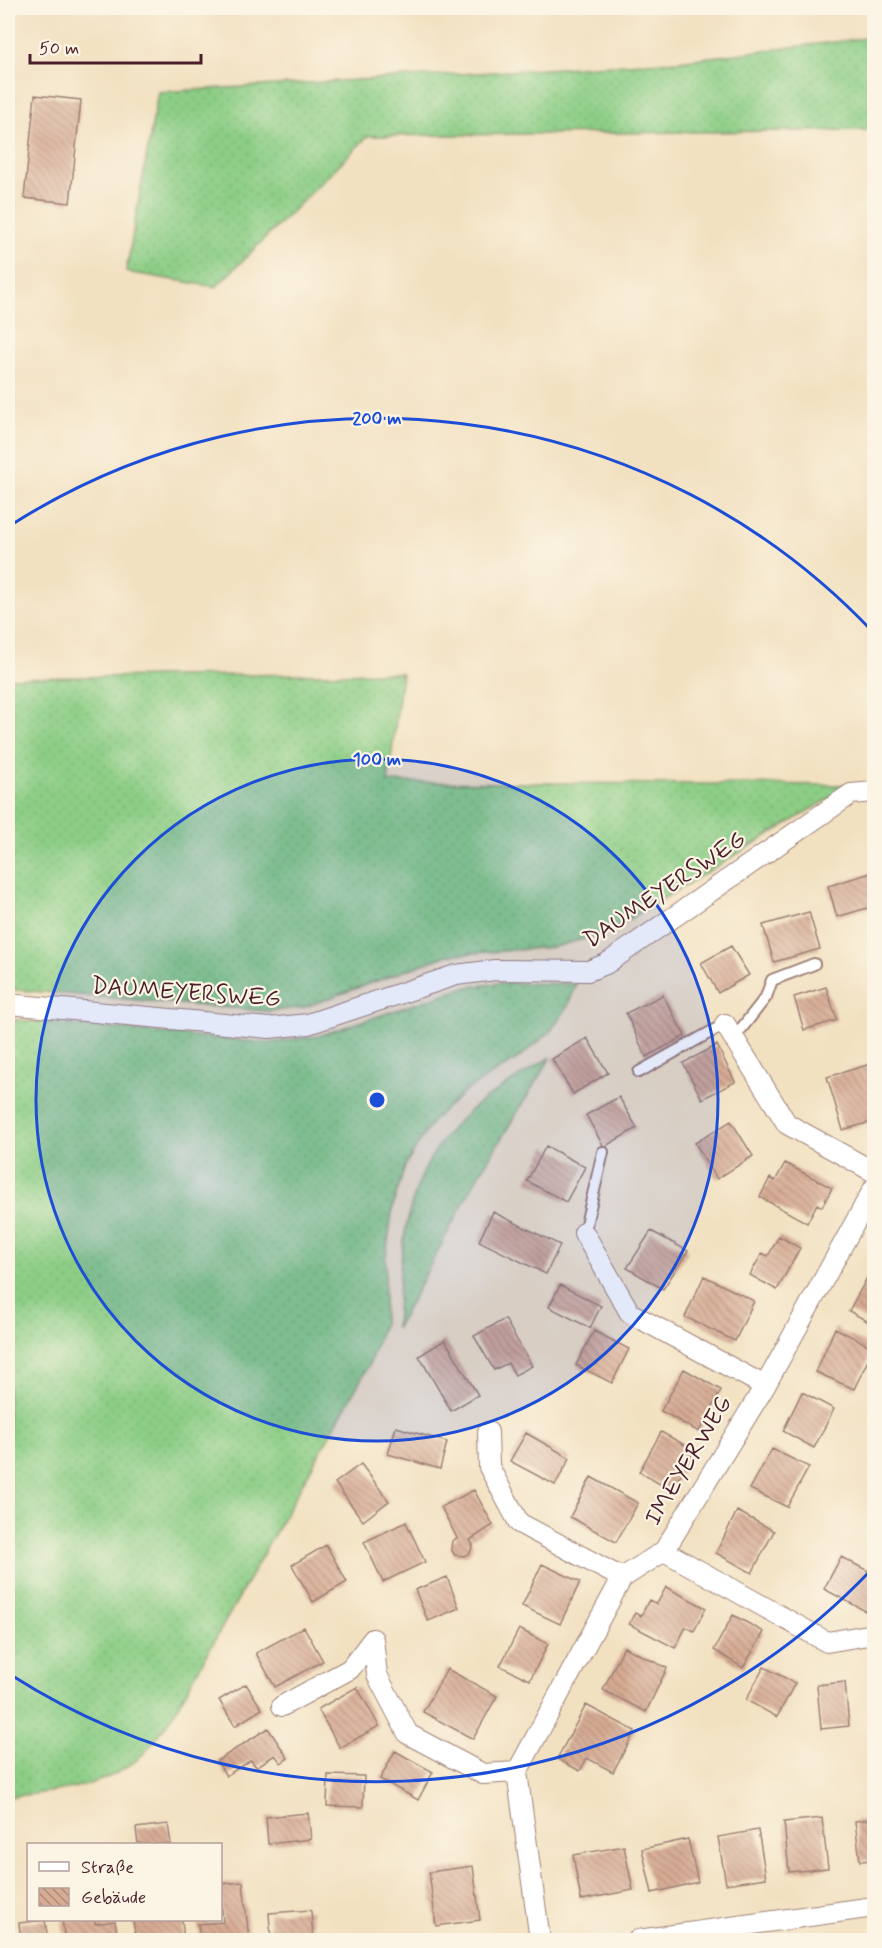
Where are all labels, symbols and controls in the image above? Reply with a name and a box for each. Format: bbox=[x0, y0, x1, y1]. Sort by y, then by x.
scale bar bbox=[30, 27, 201, 65]
text: 50 m bbox=[39, 37, 79, 61]
text: 200 m bbox=[352, 407, 402, 431]
text: 100 m bbox=[353, 748, 401, 772]
street label: DAUMEYERSWEG bbox=[578, 824, 752, 956]
street label: DAUMEYERSWEG bbox=[90, 971, 282, 1015]
centre of rings bbox=[367, 1090, 387, 1110]
street label: IMEYERWEG bbox=[638, 1390, 740, 1532]
legend bbox=[27, 1843, 222, 1921]
text: Straße bbox=[81, 1856, 134, 1880]
text: Gebäude bbox=[81, 1886, 146, 1910]

